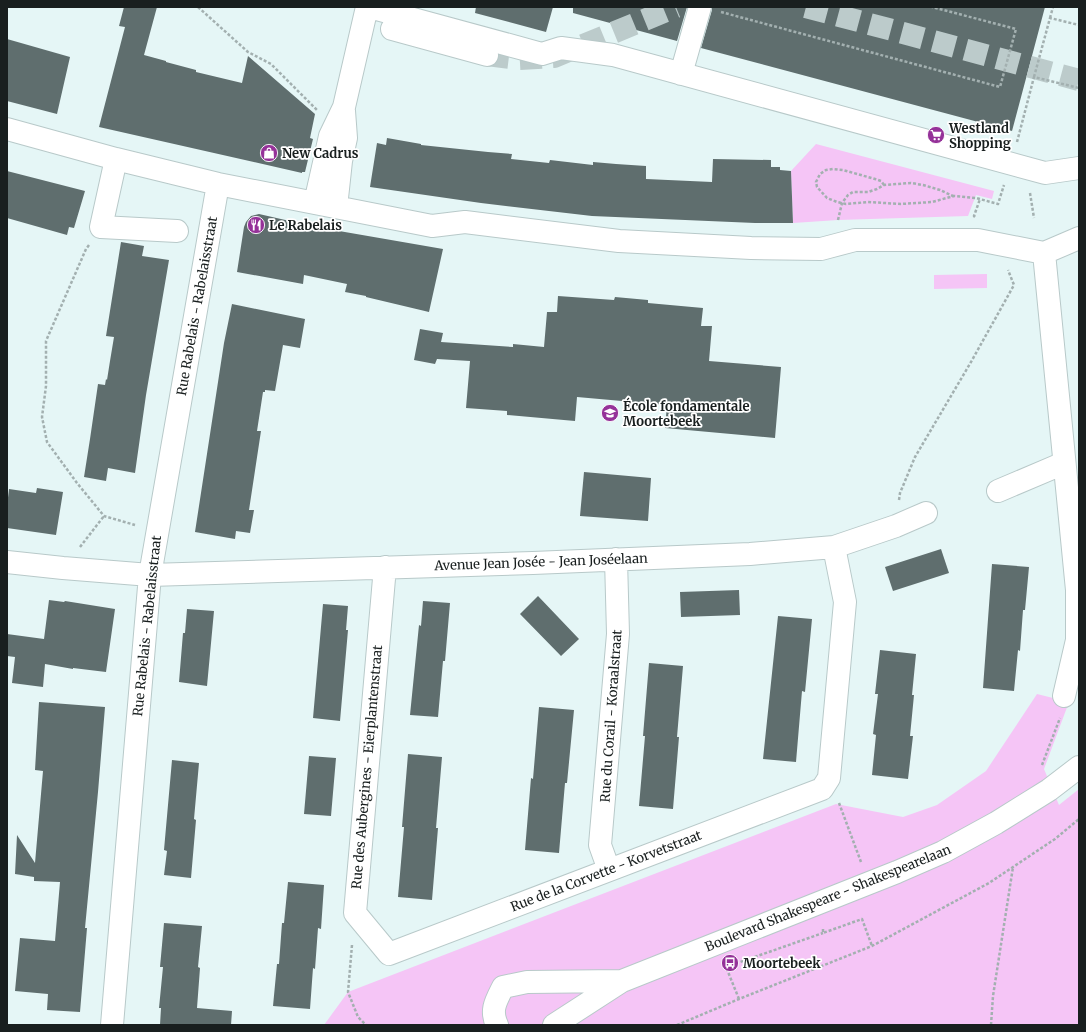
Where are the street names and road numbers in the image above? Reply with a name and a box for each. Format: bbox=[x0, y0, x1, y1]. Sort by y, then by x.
street label: Rue Rabelais - Rabelaisstraat bbox=[173, 215, 221, 397]
street label: Rue Rabelais - Rabelaisstraat bbox=[129, 535, 165, 717]
street label: Avenue Jean Josée - Jean Joséelaan bbox=[433, 550, 648, 574]
street label: Rue du Corail - Koraalstraat bbox=[596, 629, 626, 803]
street label: Rue des Aubergines - Eierplantenstraat bbox=[348, 644, 386, 890]
street label: Rue de la Corvette - Korvetstraat bbox=[508, 827, 704, 915]
street label: Boulevard Shakespeare - Shakespearelaan bbox=[702, 841, 954, 955]

